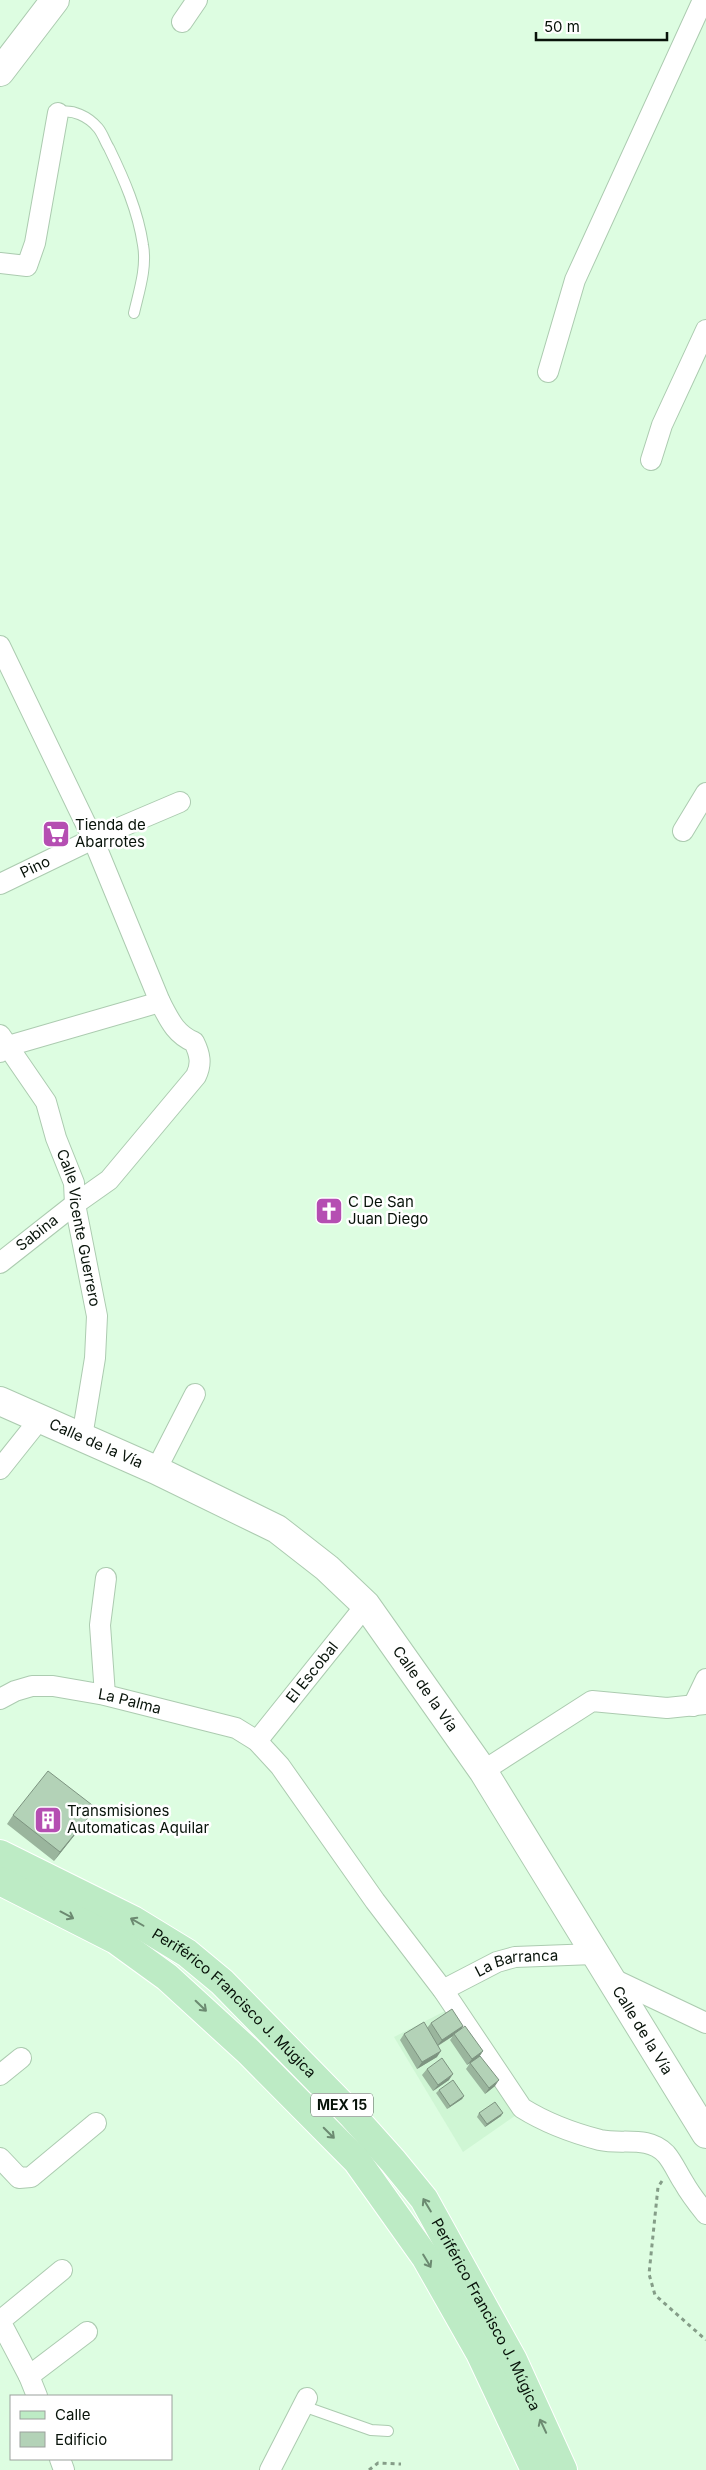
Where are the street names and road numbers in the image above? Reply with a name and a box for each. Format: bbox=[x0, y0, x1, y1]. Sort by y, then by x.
street label: Pino bbox=[17, 851, 53, 882]
street label: Calle Vicente Guerrero bbox=[52, 1146, 105, 1308]
street label: Sabina bbox=[12, 1210, 62, 1255]
street label: Calle de la Vía bbox=[46, 1414, 146, 1472]
street label: El Escobal bbox=[281, 1638, 342, 1706]
street label: Calle de la Vía bbox=[389, 1642, 462, 1735]
street label: La Palma bbox=[97, 1684, 163, 1718]
street label: Periférico Francisco J. Múgica bbox=[149, 1924, 320, 2082]
street label: La Barranca bbox=[472, 1945, 559, 1981]
street label: Calle de la Vía bbox=[608, 1982, 677, 2078]
road number: MEX 15 bbox=[311, 2094, 373, 2116]
street label: Periférico Francisco J. Múgica bbox=[427, 2215, 545, 2414]

